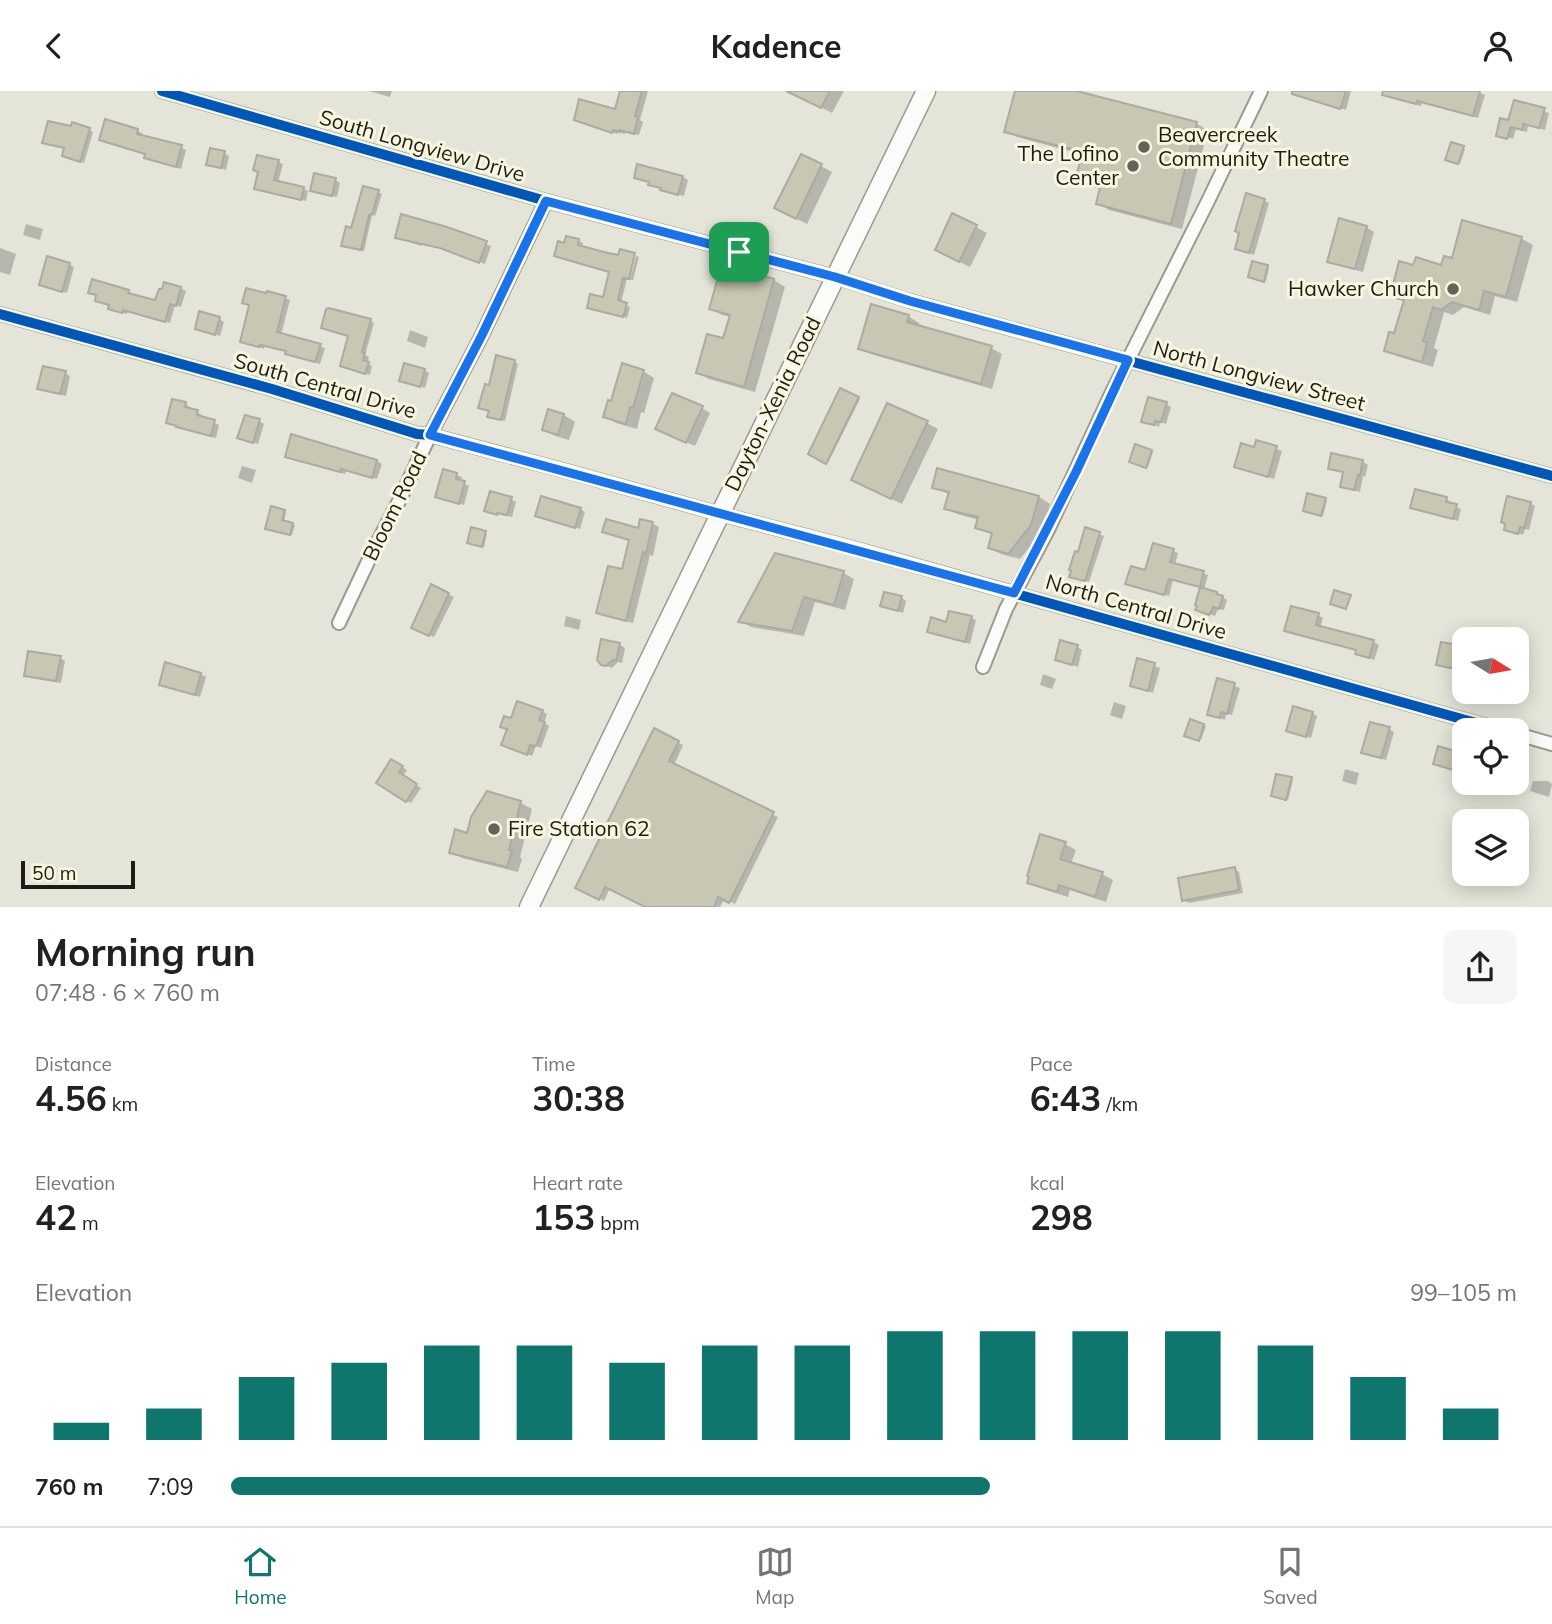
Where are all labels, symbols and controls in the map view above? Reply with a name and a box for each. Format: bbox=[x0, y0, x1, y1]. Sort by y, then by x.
text: Kadence bbox=[710, 26, 842, 66]
icon: back bbox=[35, 27, 73, 65]
icon: person bbox=[1479, 27, 1517, 65]
street label: South Longview Drive bbox=[317, 103, 528, 187]
place label: Beavercreek Community Theatre bbox=[1158, 121, 1349, 171]
marker: Beavercreek Community Theatre bbox=[1136, 139, 1152, 155]
place label: The Lofino Center bbox=[1018, 140, 1119, 190]
marker: The Lofino Center bbox=[1125, 158, 1141, 174]
pin bbox=[709, 222, 769, 282]
icon: arrive bbox=[720, 233, 758, 271]
place label: Hawker Church bbox=[1288, 275, 1439, 301]
marker: Hawker Church bbox=[1445, 281, 1461, 297]
street label: Dayton-Xenia Road bbox=[718, 312, 826, 495]
street label: North Longview Street bbox=[1150, 334, 1368, 416]
street label: South Central Drive bbox=[231, 347, 419, 423]
street label: Bloom Road bbox=[356, 447, 432, 565]
street label: North Central Drive bbox=[1043, 568, 1230, 644]
north arrow bbox=[1452, 627, 1530, 703]
map controls bbox=[1452, 627, 1529, 886]
button: locate bbox=[1452, 718, 1529, 795]
button: layers bbox=[1452, 809, 1529, 886]
place label: Fire Station 62 bbox=[508, 815, 650, 841]
marker: Fire Station 62 bbox=[486, 821, 502, 837]
scale bar bbox=[21, 857, 135, 889]
text: 50 m bbox=[32, 861, 76, 885]
text: Morning run bbox=[35, 928, 256, 976]
button: share bbox=[1443, 930, 1517, 1004]
text: 07:48 · 6 × 760 m bbox=[35, 978, 220, 1007]
text: Distance bbox=[35, 1052, 112, 1076]
text: Time bbox=[532, 1052, 575, 1076]
text: Pace bbox=[1030, 1052, 1073, 1076]
text: 4.56 bbox=[35, 1076, 107, 1120]
text: 30:38 bbox=[532, 1076, 625, 1120]
text: 6:43 bbox=[1030, 1076, 1101, 1120]
text: km bbox=[107, 1092, 138, 1116]
text: /km bbox=[1101, 1092, 1138, 1116]
text: Elevation bbox=[35, 1171, 115, 1195]
text: Heart rate bbox=[532, 1171, 623, 1195]
text: kcal bbox=[1030, 1171, 1064, 1195]
text: 42 bbox=[35, 1195, 77, 1239]
text: 153 bbox=[532, 1195, 595, 1239]
text: 298 bbox=[1030, 1195, 1093, 1239]
text: m bbox=[77, 1211, 99, 1235]
text: bpm bbox=[595, 1211, 640, 1235]
text: Elevation bbox=[35, 1278, 132, 1307]
text: 99–105 m bbox=[1410, 1278, 1517, 1307]
text: 760 m bbox=[35, 1472, 103, 1501]
text: 7:09 bbox=[147, 1472, 194, 1501]
tab: Home bbox=[234, 1543, 287, 1609]
tab: Map bbox=[755, 1543, 794, 1609]
tab: Saved bbox=[1263, 1543, 1318, 1609]

